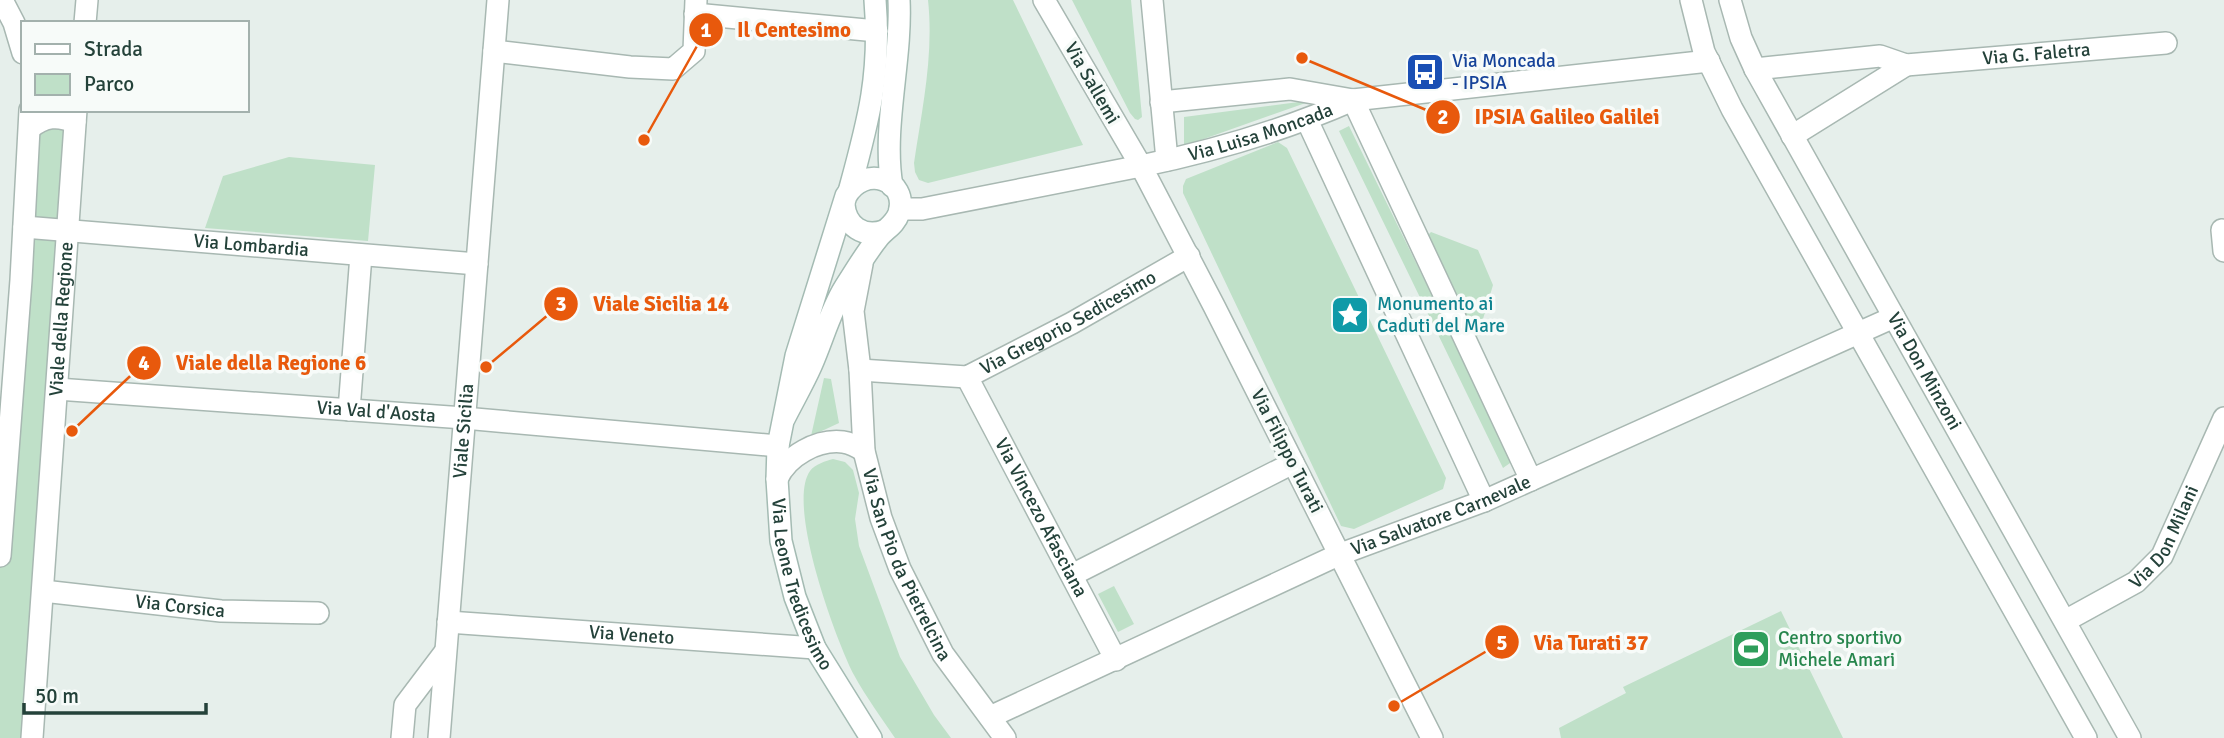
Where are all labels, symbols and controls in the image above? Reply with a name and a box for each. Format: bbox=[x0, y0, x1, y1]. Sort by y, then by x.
callout: Il Centesimo bbox=[688, 9, 865, 51]
text: 1 bbox=[700, 17, 712, 43]
text: Il Centesimo bbox=[737, 17, 851, 43]
legend bbox=[21, 21, 248, 112]
text: Strada bbox=[84, 36, 143, 62]
street label: Via G. Faletra bbox=[1981, 37, 2091, 70]
street label: Via Sallemi bbox=[1059, 38, 1125, 128]
place label: Via Moncada - IPSIA bbox=[1452, 49, 1556, 95]
bus stop icon: Via Moncada - IPSIA bbox=[1404, 51, 1446, 93]
text: Parco bbox=[84, 71, 134, 97]
callout: IPSIA Galileo Galilei bbox=[1425, 96, 1673, 138]
street label: Via Luisa Moncada bbox=[1186, 98, 1337, 167]
text: 2 bbox=[1437, 104, 1449, 130]
text: IPSIA Galileo Galilei bbox=[1475, 104, 1659, 130]
street label: Via Lombardia bbox=[193, 229, 310, 262]
street label: Viale della Regione bbox=[44, 241, 79, 397]
street label: Via Gregorio Sedicesimo bbox=[976, 265, 1161, 380]
callout: Viale Sicilia 14 bbox=[544, 283, 743, 325]
text: 3 bbox=[555, 291, 567, 317]
text: Viale Sicilia 14 bbox=[593, 291, 729, 317]
place label: Monumento ai Caduti del Mare bbox=[1377, 292, 1505, 338]
place icon: Monumento ai Caduti del Mare bbox=[1329, 294, 1371, 336]
street label: Via Don Minzoni bbox=[1882, 308, 1967, 434]
callout: Viale della Regione 6 bbox=[126, 342, 380, 384]
text: 4 bbox=[138, 350, 150, 376]
text: Viale della Regione 6 bbox=[176, 350, 366, 376]
street label: Viale Sicilia bbox=[448, 383, 479, 479]
street label: Via Filippo Turati bbox=[1245, 385, 1329, 517]
street label: Via Val d'Aosta bbox=[316, 396, 437, 428]
street label: Via Vincezo Afasciana bbox=[989, 434, 1093, 601]
street label: Via San Pio da Pietrelcina bbox=[857, 466, 956, 666]
street label: Via Salvatore Carnevale bbox=[1348, 470, 1535, 561]
street label: Via Don Milani bbox=[2124, 482, 2204, 594]
street label: Via Leone Tredicesimo bbox=[766, 497, 838, 675]
street label: Via Corsica bbox=[134, 589, 226, 623]
street label: Via Veneto bbox=[588, 620, 675, 650]
callout: Via Turati 37 bbox=[1485, 621, 1663, 663]
place label: Centro sportivo Michele Amari bbox=[1778, 626, 1902, 672]
sports icon: Centro sportivo Michele Amari bbox=[1730, 628, 1772, 670]
text: 5 bbox=[1496, 630, 1508, 656]
text: Via Turati 37 bbox=[1534, 630, 1648, 656]
scale bar bbox=[24, 672, 206, 716]
text: 50 m bbox=[35, 683, 79, 709]

